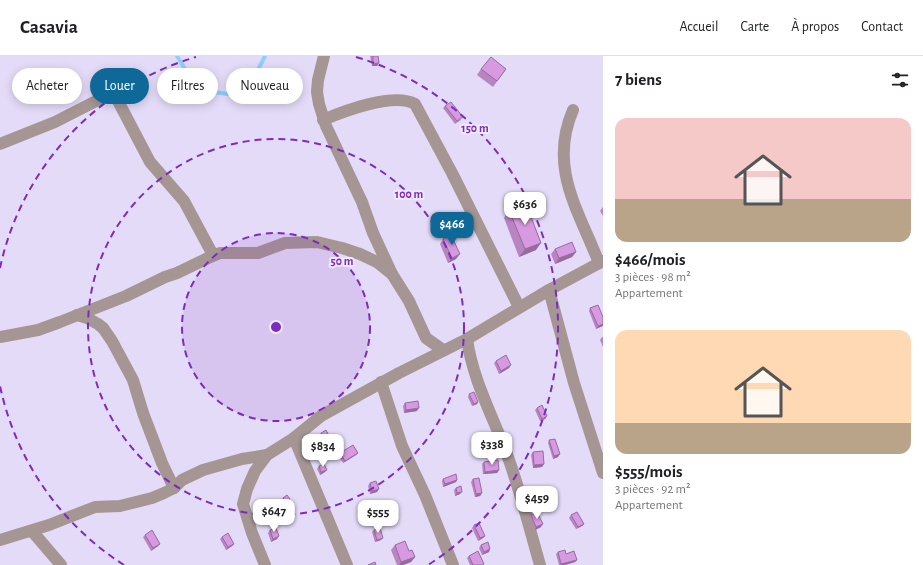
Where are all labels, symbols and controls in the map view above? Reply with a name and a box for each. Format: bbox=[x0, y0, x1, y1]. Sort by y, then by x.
text: Casavia bbox=[20, 18, 78, 37]
text: Accueil bbox=[679, 20, 718, 34]
text: Carte bbox=[740, 20, 769, 34]
text: À propos bbox=[791, 20, 839, 34]
text: Contact bbox=[861, 20, 903, 34]
chip: Acheter bbox=[12, 68, 82, 104]
chip: Louer bbox=[90, 68, 149, 104]
chip: Filtres bbox=[157, 68, 218, 104]
chip: Nouveau bbox=[226, 68, 303, 104]
icon: filters bbox=[889, 69, 911, 91]
text: 7 biens bbox=[615, 71, 662, 88]
text: 150 m bbox=[461, 122, 489, 134]
icon: home bbox=[727, 144, 799, 216]
text: 100 m bbox=[395, 188, 423, 200]
pin: $636 bbox=[501, 192, 549, 226]
text: $636 bbox=[513, 198, 537, 211]
pin: $466 bbox=[428, 212, 476, 246]
text: $466 bbox=[440, 218, 464, 231]
text: $466/mois bbox=[615, 251, 686, 268]
text: 50 m bbox=[331, 255, 354, 267]
text: 3 pièces · 98 m² bbox=[615, 271, 691, 284]
text: Appartement bbox=[615, 287, 683, 300]
centre of rings bbox=[269, 320, 283, 334]
icon: home bbox=[727, 356, 799, 428]
pin: $338 bbox=[468, 432, 516, 466]
pin: $834 bbox=[299, 434, 347, 468]
text: $338 bbox=[480, 438, 504, 451]
text: $834 bbox=[311, 440, 335, 453]
text: $555/mois bbox=[615, 463, 683, 480]
text: 3 pièces · 92 m² bbox=[615, 483, 690, 496]
pin: $459 bbox=[513, 486, 561, 520]
text: $459 bbox=[525, 492, 549, 505]
pin: $647 bbox=[250, 499, 298, 533]
text: Appartement bbox=[615, 499, 683, 512]
pin: $555 bbox=[354, 500, 402, 534]
text: $647 bbox=[262, 505, 286, 518]
text: $555 bbox=[367, 506, 389, 519]

